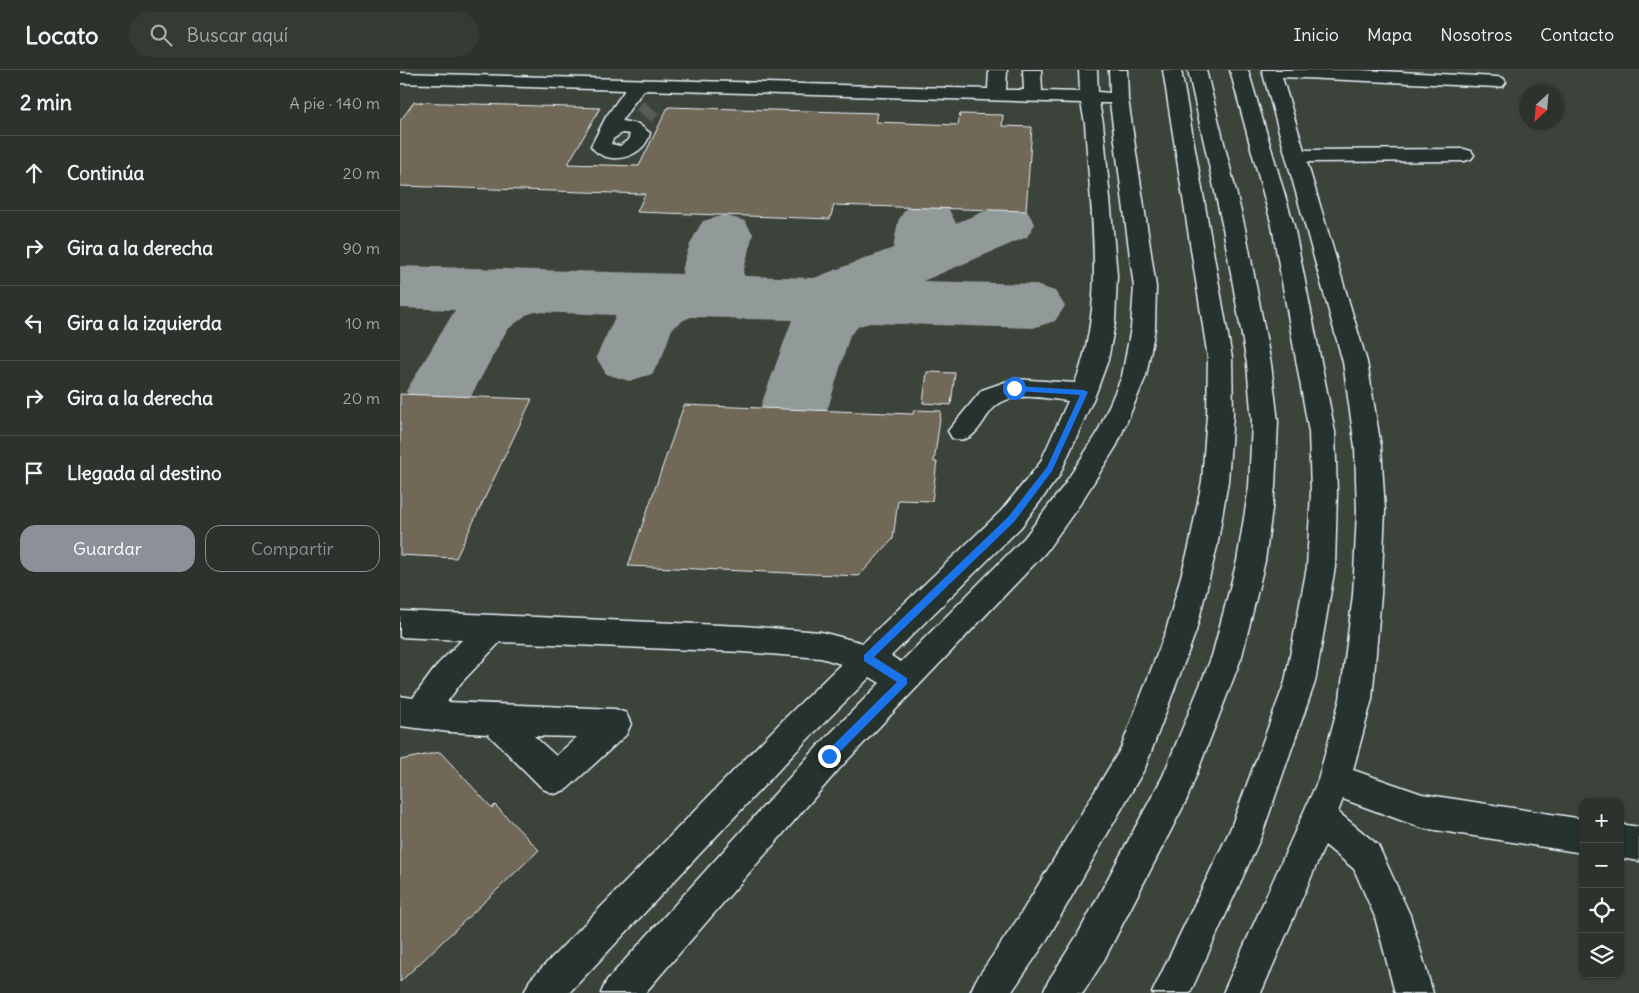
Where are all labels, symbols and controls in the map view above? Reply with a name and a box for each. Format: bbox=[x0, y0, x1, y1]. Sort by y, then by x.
search box bbox=[129, 12, 479, 57]
text: Locato bbox=[25, 20, 99, 50]
icon: search bbox=[147, 21, 175, 49]
text: Buscar aquí bbox=[187, 23, 288, 47]
text: Inicio bbox=[1293, 23, 1339, 46]
text: Mapa bbox=[1367, 23, 1412, 46]
text: Nosotros bbox=[1440, 23, 1512, 46]
text: Contacto bbox=[1540, 23, 1614, 46]
north arrow bbox=[1519, 85, 1564, 130]
text: 2 min bbox=[20, 89, 72, 116]
text: A pie · 140 m bbox=[289, 93, 380, 113]
icon: ahead bbox=[20, 159, 48, 187]
text: Continúa bbox=[67, 161, 144, 185]
text: 20 m bbox=[343, 163, 380, 183]
icon: right bbox=[20, 234, 48, 262]
text: Gira a la derecha bbox=[67, 236, 213, 260]
text: 90 m bbox=[342, 238, 380, 258]
icon: left bbox=[20, 309, 48, 337]
text: Gira a la izquierda bbox=[67, 311, 222, 335]
text: 10 m bbox=[345, 313, 380, 333]
route start bbox=[1003, 377, 1026, 400]
icon: right bbox=[20, 384, 48, 412]
text: Gira a la derecha bbox=[67, 386, 213, 410]
text: 20 m bbox=[343, 388, 380, 408]
icon: arrive bbox=[20, 459, 48, 487]
text: Llegada al destino bbox=[67, 461, 222, 485]
button: Guardar bbox=[20, 525, 195, 572]
button: Compartir bbox=[205, 525, 380, 572]
route end bbox=[818, 745, 841, 768]
map controls bbox=[1579, 798, 1624, 978]
button: + bbox=[1579, 798, 1624, 843]
button: − bbox=[1579, 843, 1624, 888]
button: locate bbox=[1579, 888, 1624, 933]
button: layers bbox=[1579, 933, 1624, 978]

